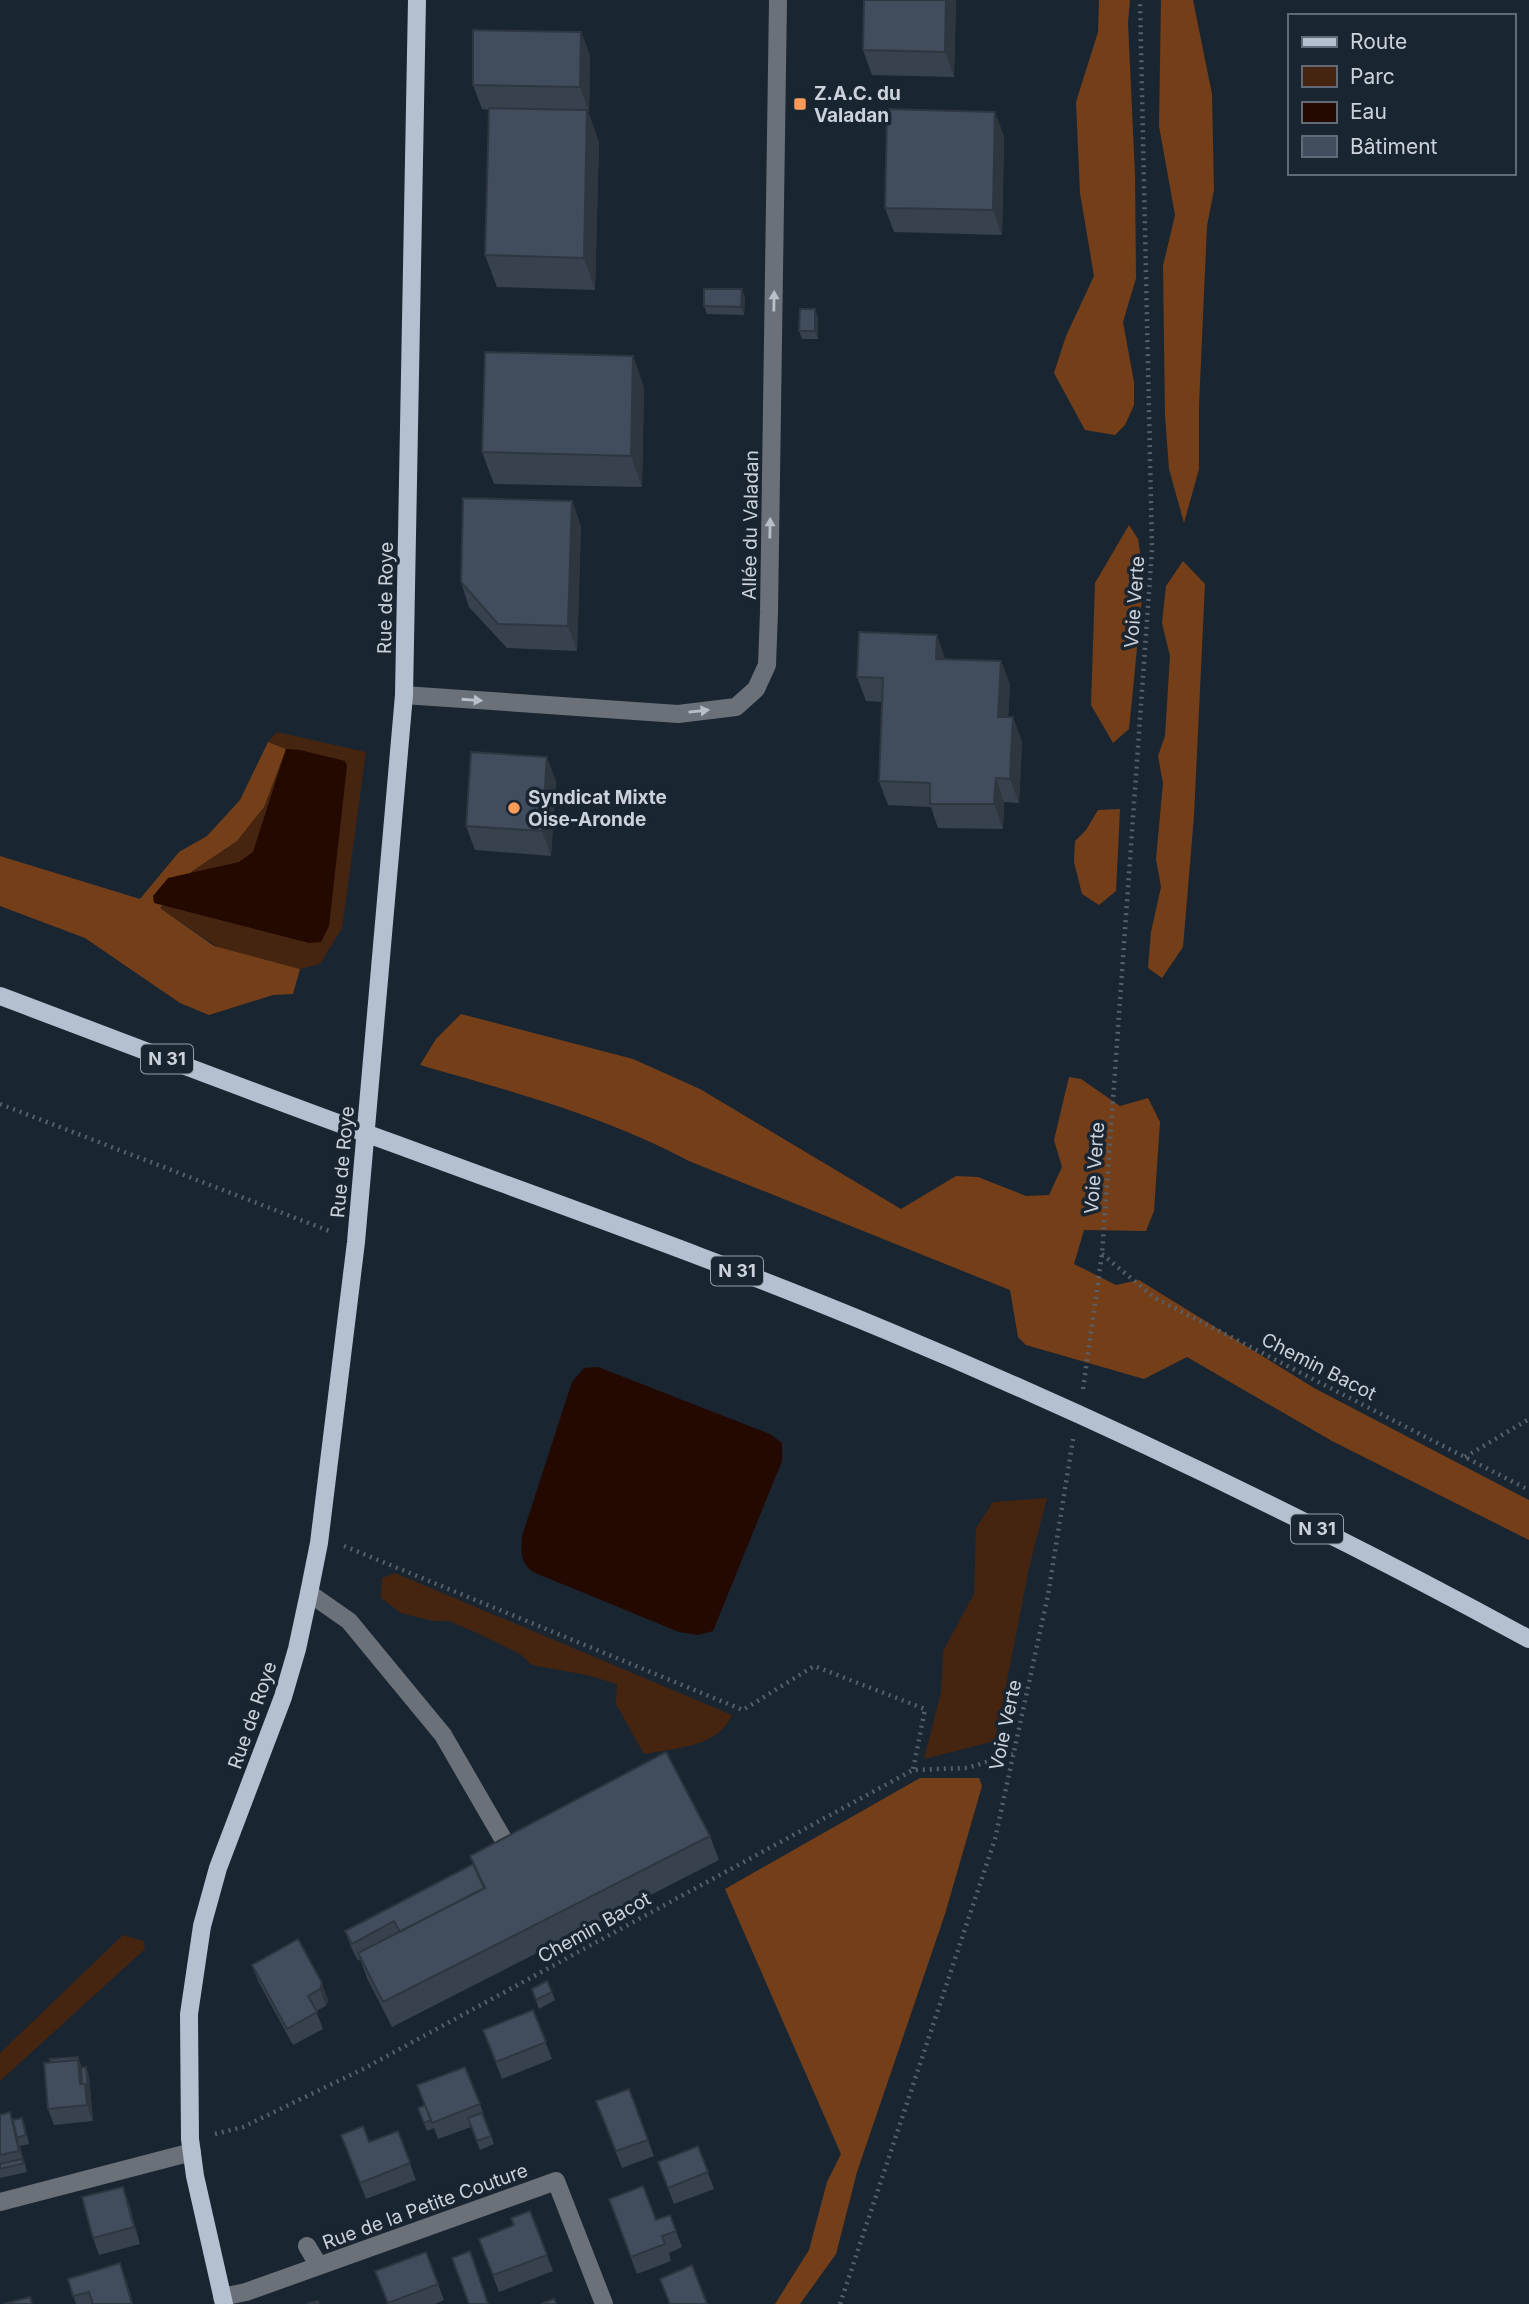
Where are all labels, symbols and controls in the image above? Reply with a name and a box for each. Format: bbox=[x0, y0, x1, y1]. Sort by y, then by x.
legend bbox=[1288, 14, 1515, 175]
text: Route bbox=[1350, 29, 1407, 54]
text: Parc bbox=[1350, 64, 1395, 89]
place label: Z.A.C. du Valadan bbox=[814, 82, 901, 127]
marker: Z.A.C. du Valadan bbox=[792, 96, 808, 112]
text: Eau bbox=[1350, 99, 1387, 124]
text: Bâtiment bbox=[1350, 134, 1438, 159]
one-way arrow bbox=[768, 290, 780, 312]
street label: Allée du Valadan bbox=[738, 450, 763, 600]
one-way arrow bbox=[765, 517, 776, 539]
street label: Rue de Roye bbox=[373, 542, 398, 654]
street label: Voie Verte bbox=[1120, 555, 1149, 649]
one-way arrow bbox=[461, 695, 483, 706]
one-way arrow bbox=[688, 706, 710, 717]
place label: Syndicat Mixte Oise-Aronde bbox=[528, 786, 667, 831]
marker: Syndicat Mixte Oise-Aronde bbox=[506, 800, 522, 816]
road number: N 31 bbox=[141, 1044, 193, 1074]
street label: Rue de Roye bbox=[326, 1105, 359, 1219]
street label: Voie Verte bbox=[1080, 1121, 1109, 1215]
road number: N 31 bbox=[711, 1256, 763, 1286]
street label: Chemin Bacot bbox=[1258, 1328, 1380, 1405]
road number: N 31 bbox=[1291, 1514, 1343, 1544]
street label: Rue de Roye bbox=[223, 1658, 282, 1772]
street label: Voie Verte bbox=[985, 1678, 1026, 1773]
street label: Chemin Bacot bbox=[534, 1887, 655, 1968]
street label: Rue de la Petite Couture bbox=[319, 2159, 531, 2254]

